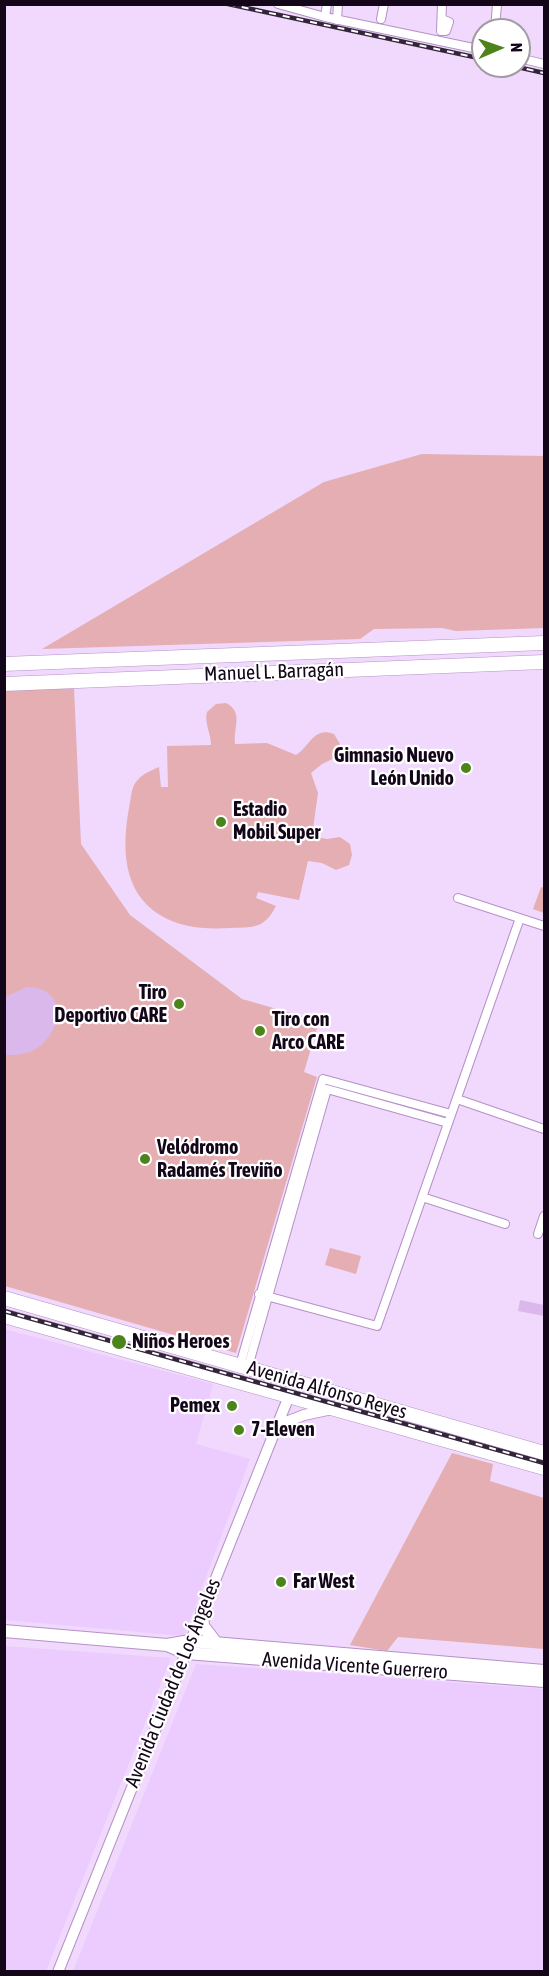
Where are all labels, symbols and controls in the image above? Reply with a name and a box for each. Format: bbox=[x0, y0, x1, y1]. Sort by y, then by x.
north arrow bbox=[471, 18, 531, 78]
text: N bbox=[508, 42, 526, 52]
street label: Manuel L. Barragán bbox=[204, 658, 344, 686]
place label: Gimnasio Nuevo León Unido bbox=[334, 744, 454, 791]
marker: Gimnasio Nuevo León Unido bbox=[459, 761, 473, 775]
place label: Estadio Mobil Super bbox=[233, 798, 320, 845]
marker: Estadio Mobil Super bbox=[214, 815, 228, 829]
place label: Tiro Deportivo CARE bbox=[54, 981, 167, 1028]
marker: Tiro Deportivo CARE bbox=[172, 997, 186, 1011]
place label: Tiro con Arco CARE bbox=[272, 1008, 345, 1055]
marker: Tiro con Arco CARE bbox=[253, 1024, 267, 1038]
place label: Velódromo Radamés Treviño bbox=[157, 1136, 283, 1183]
marker: Velódromo Radamés Treviño bbox=[138, 1152, 152, 1166]
place label: Niños Heroes bbox=[132, 1330, 229, 1354]
marker: Niños Heroes bbox=[110, 1333, 128, 1351]
street label: Avenida Alfonso Reyes bbox=[245, 1356, 409, 1424]
place label: Pemex bbox=[170, 1394, 220, 1418]
marker: Pemex bbox=[225, 1399, 239, 1413]
place label: 7-Eleven bbox=[251, 1418, 315, 1442]
marker: 7-Eleven bbox=[232, 1423, 246, 1437]
place label: Far West bbox=[293, 1570, 354, 1594]
street label: Avenida Ciudad de Los Ángeles bbox=[120, 1575, 226, 1791]
marker: Far West bbox=[274, 1575, 288, 1589]
street label: Avenida Vicente Guerrero bbox=[261, 1648, 449, 1684]

